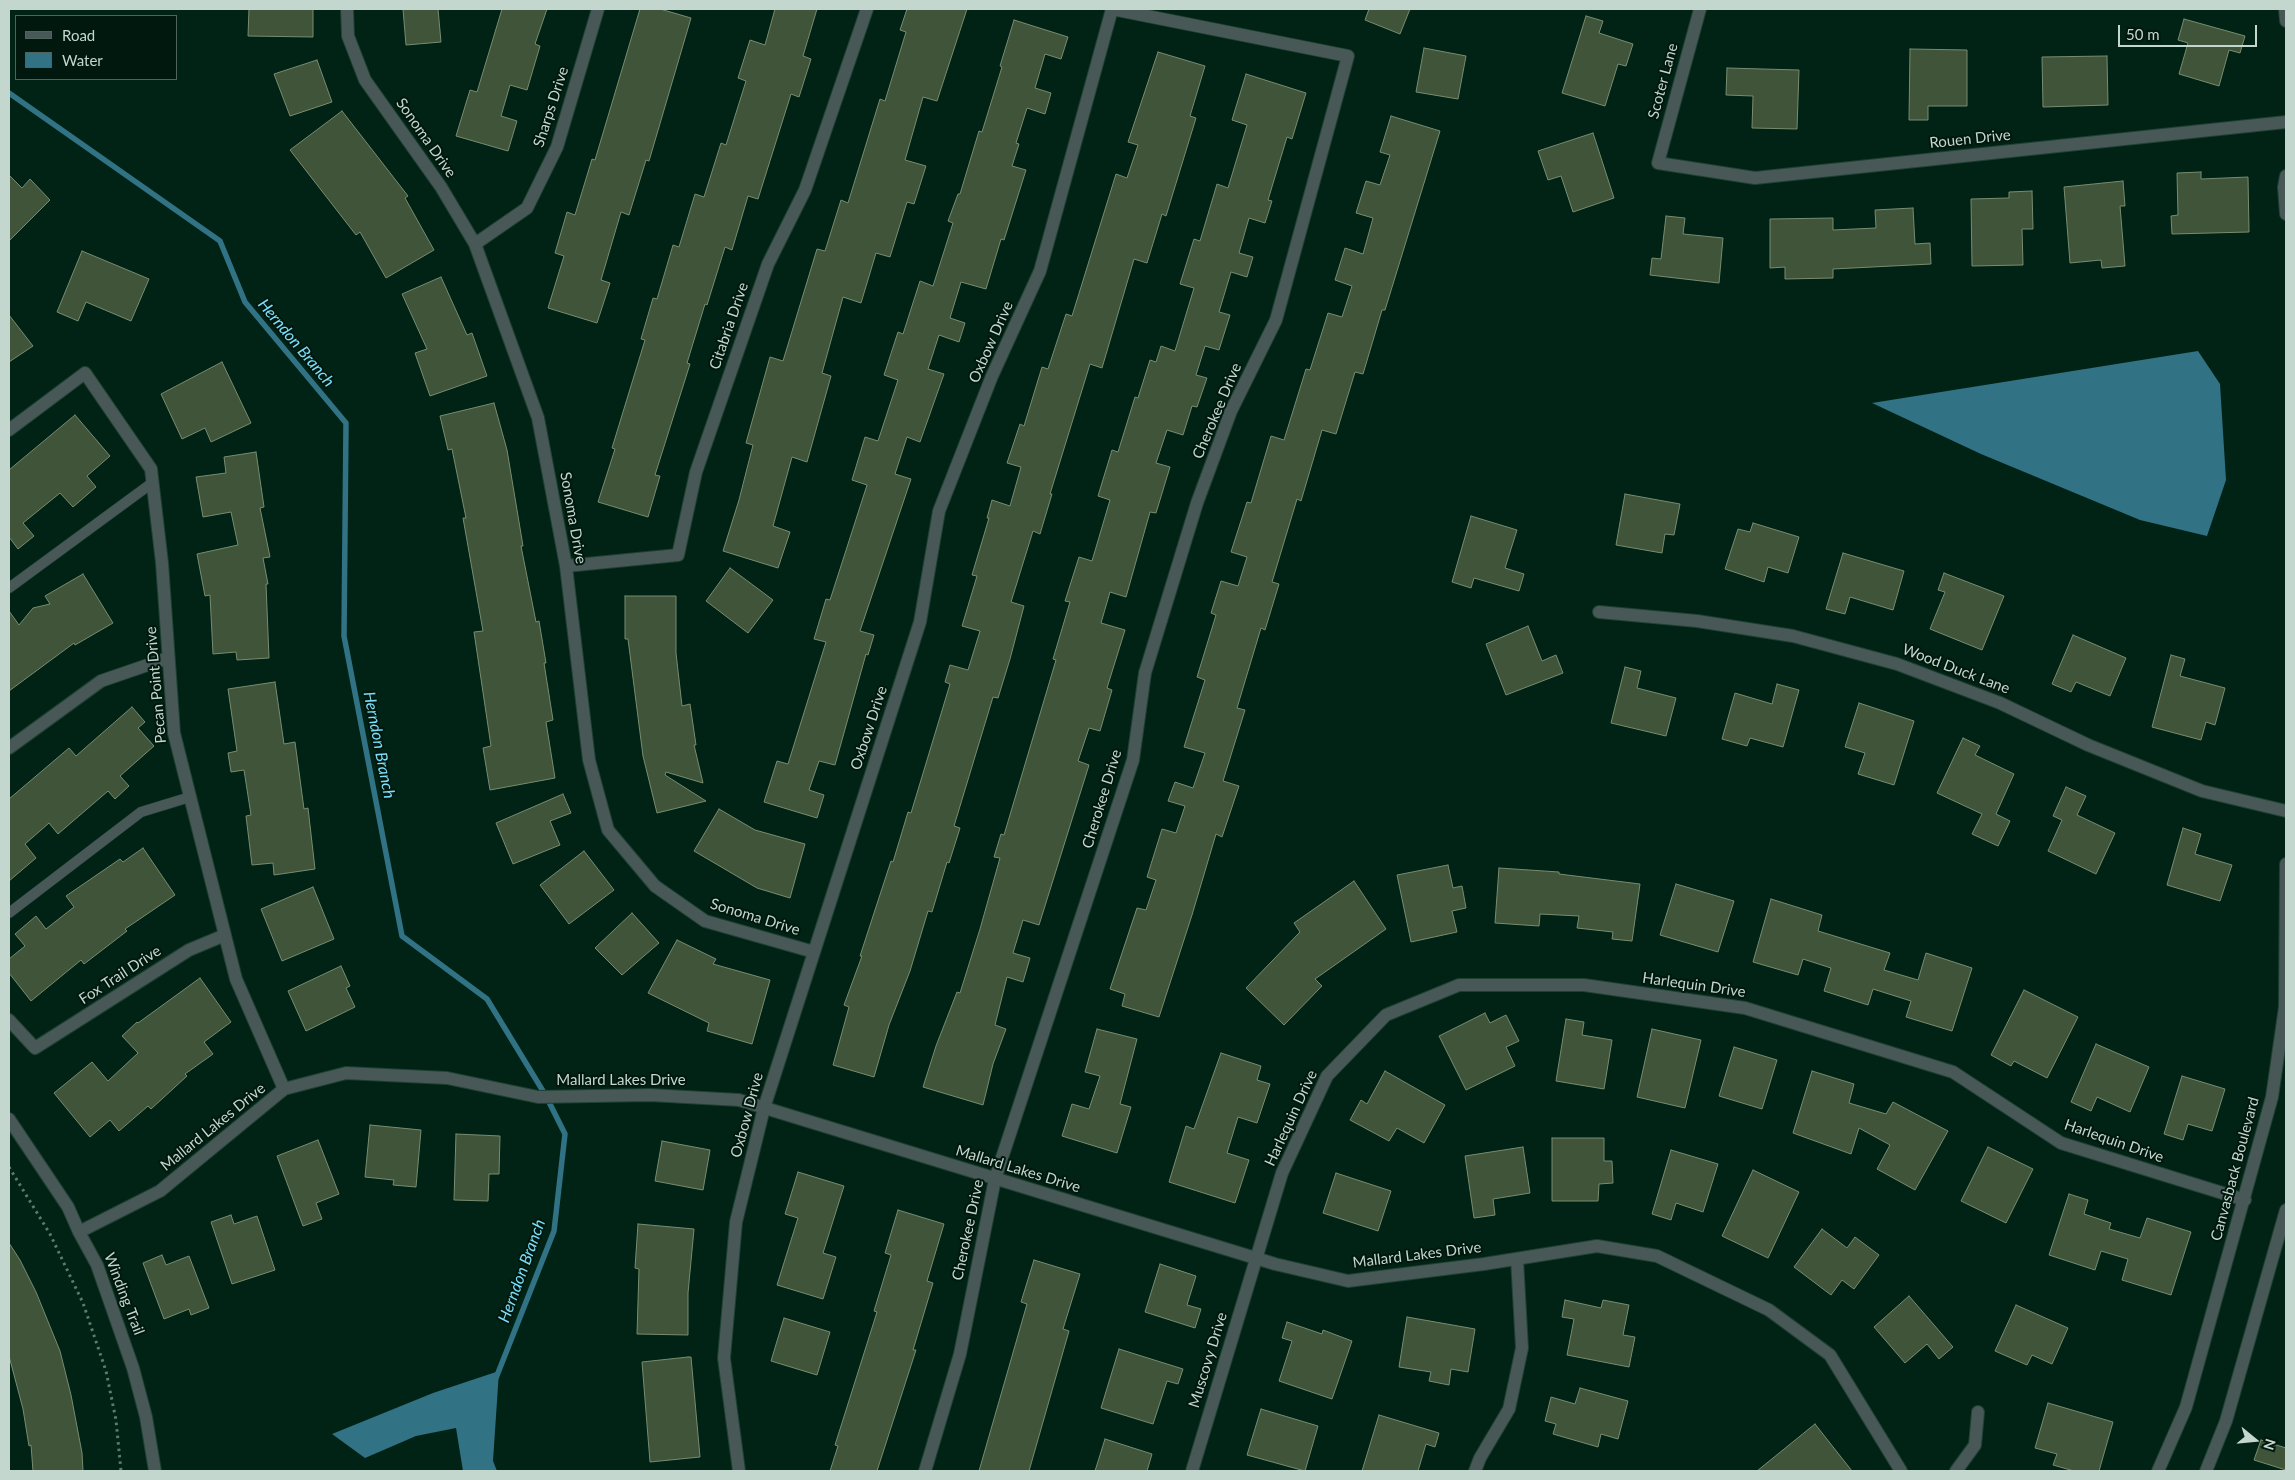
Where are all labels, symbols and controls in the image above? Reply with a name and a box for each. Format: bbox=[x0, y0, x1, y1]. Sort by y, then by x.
legend bbox=[15, 15, 178, 80]
scale bar bbox=[2120, 15, 2259, 47]
text: 50 m bbox=[2126, 25, 2160, 43]
text: Road bbox=[62, 26, 95, 44]
street label: Scoter Lane bbox=[1644, 41, 1682, 121]
text: Water bbox=[62, 51, 103, 69]
street label: Sharps Drive bbox=[529, 64, 573, 150]
street label: Sonoma Drive bbox=[392, 95, 460, 181]
street label: Rouen Drive bbox=[1928, 126, 2012, 152]
street label: Citabria Drive bbox=[706, 280, 752, 372]
water label: Herndon Branch bbox=[254, 295, 338, 391]
street label: Oxbow Drive bbox=[965, 298, 1017, 386]
street label: Cherokee Drive bbox=[1189, 360, 1245, 462]
street label: Sonoma Drive bbox=[556, 471, 590, 565]
street label: Pecan Point Drive bbox=[142, 626, 170, 744]
street label: Wood Duck Lane bbox=[1900, 640, 2012, 698]
street label: Oxbow Drive bbox=[847, 684, 891, 772]
water label: Herndon Branch bbox=[359, 690, 399, 800]
street label: Cherokee Drive bbox=[1078, 747, 1126, 851]
street label: Sonoma Drive bbox=[708, 895, 802, 939]
street label: Fox Trail Drive bbox=[76, 942, 164, 1008]
street label: Harlequin Drive bbox=[1641, 969, 1747, 1001]
street label: Harlequin Drive bbox=[1261, 1067, 1321, 1169]
street label: Oxbow Drive bbox=[727, 1070, 767, 1160]
street label: Mallard Lakes Drive bbox=[556, 1071, 686, 1089]
street label: Mallard Lakes Drive bbox=[157, 1079, 269, 1175]
street label: Canvasback Boulevard bbox=[2207, 1095, 2263, 1243]
street label: Harlequin Drive bbox=[2062, 1116, 2166, 1166]
street label: Mallard Lakes Drive bbox=[953, 1141, 1083, 1197]
street label: Cherokee Drive bbox=[949, 1178, 987, 1282]
water label: Herndon Branch bbox=[494, 1217, 550, 1325]
street label: Mallard Lakes Drive bbox=[1352, 1238, 1482, 1272]
street label: Winding Trail bbox=[100, 1250, 148, 1338]
street label: Muscovy Drive bbox=[1185, 1310, 1231, 1410]
north arrow bbox=[2230, 1415, 2280, 1465]
text: N bbox=[2260, 1437, 2280, 1452]

